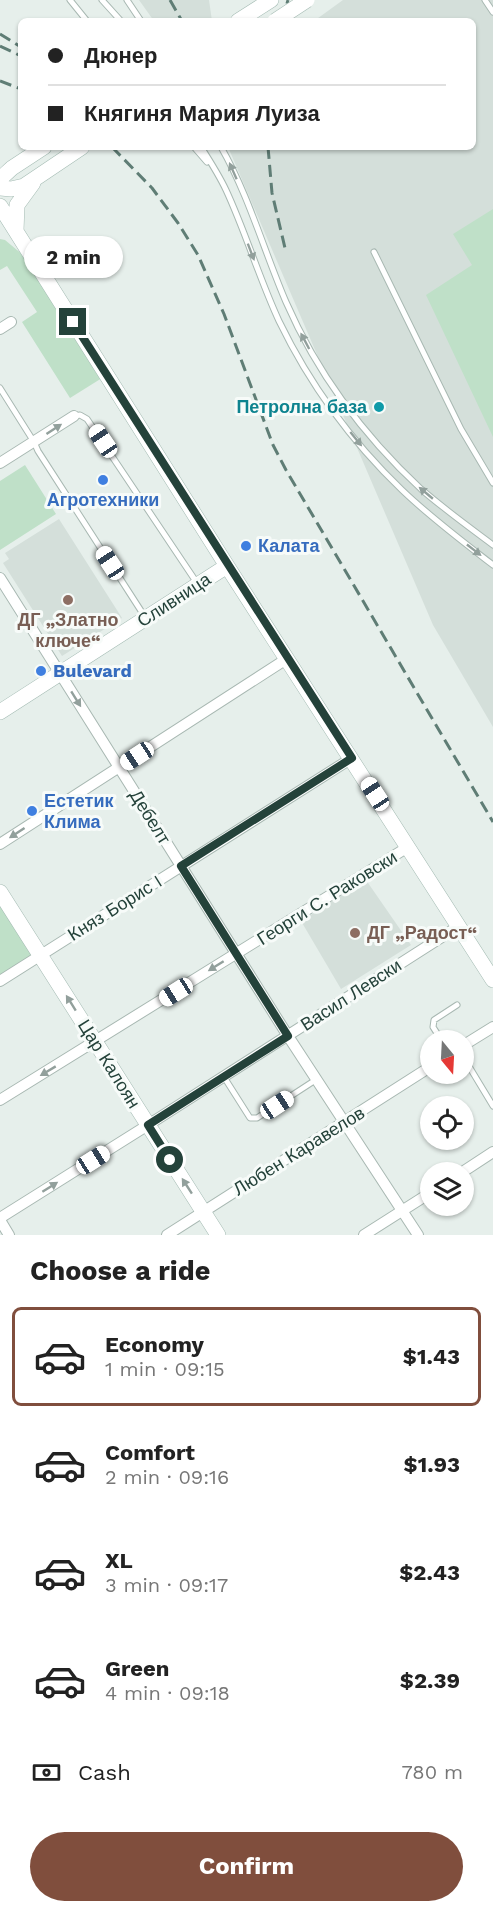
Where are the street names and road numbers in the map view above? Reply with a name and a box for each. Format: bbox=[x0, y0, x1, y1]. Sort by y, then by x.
street label: Сливница bbox=[133, 568, 215, 631]
street label: Дебелт bbox=[126, 786, 175, 848]
street label: Георги С. Раковски bbox=[253, 846, 401, 949]
street label: Княз Борис I bbox=[64, 870, 166, 945]
street label: Васил Левски bbox=[296, 954, 405, 1035]
street label: Цар Калоян bbox=[74, 1015, 145, 1112]
street label: Любен Каравелов bbox=[229, 1102, 368, 1200]

